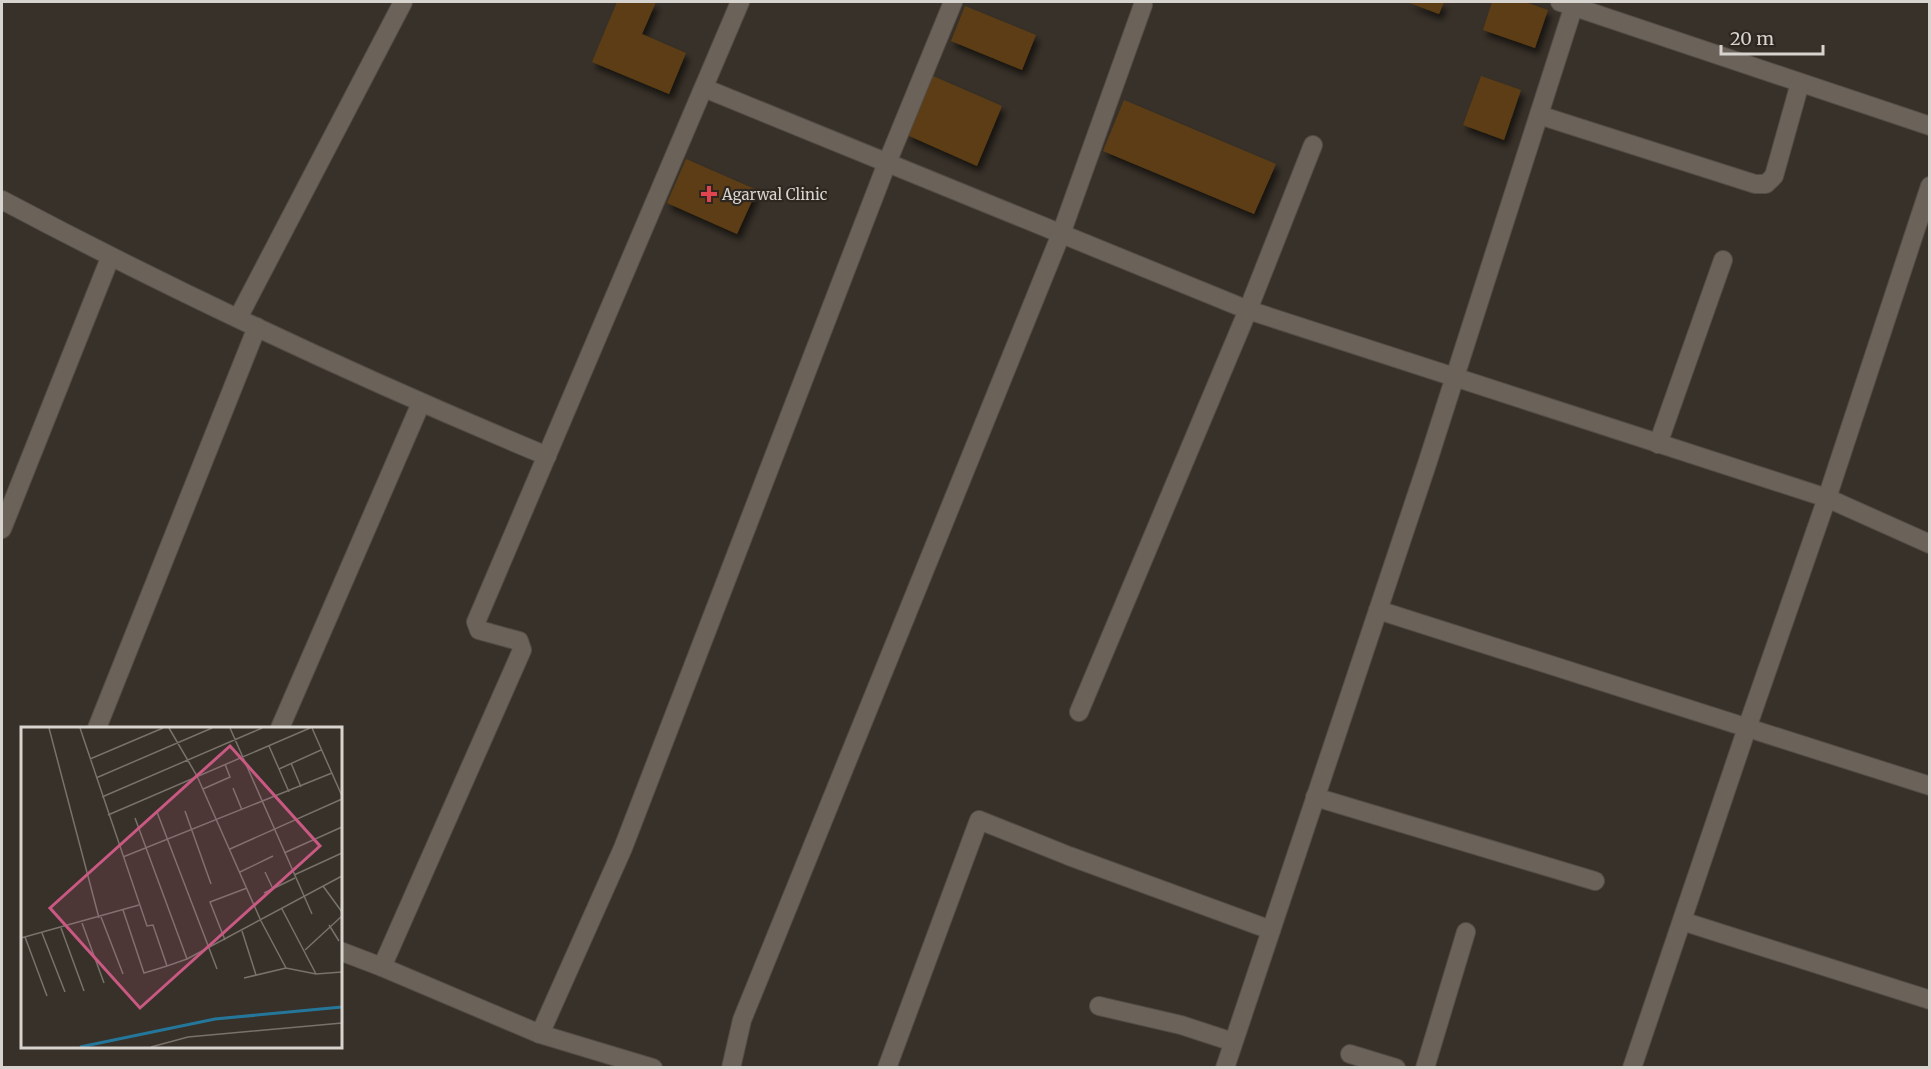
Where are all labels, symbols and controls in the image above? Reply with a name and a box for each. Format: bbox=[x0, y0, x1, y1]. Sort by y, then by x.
scale bar bbox=[1721, 18, 1823, 56]
text: 20 m bbox=[1730, 27, 1774, 50]
marker: Agarwal Clinic bbox=[700, 185, 718, 203]
place label: Agarwal Clinic bbox=[721, 185, 828, 204]
inset map bbox=[21, 727, 342, 1048]

